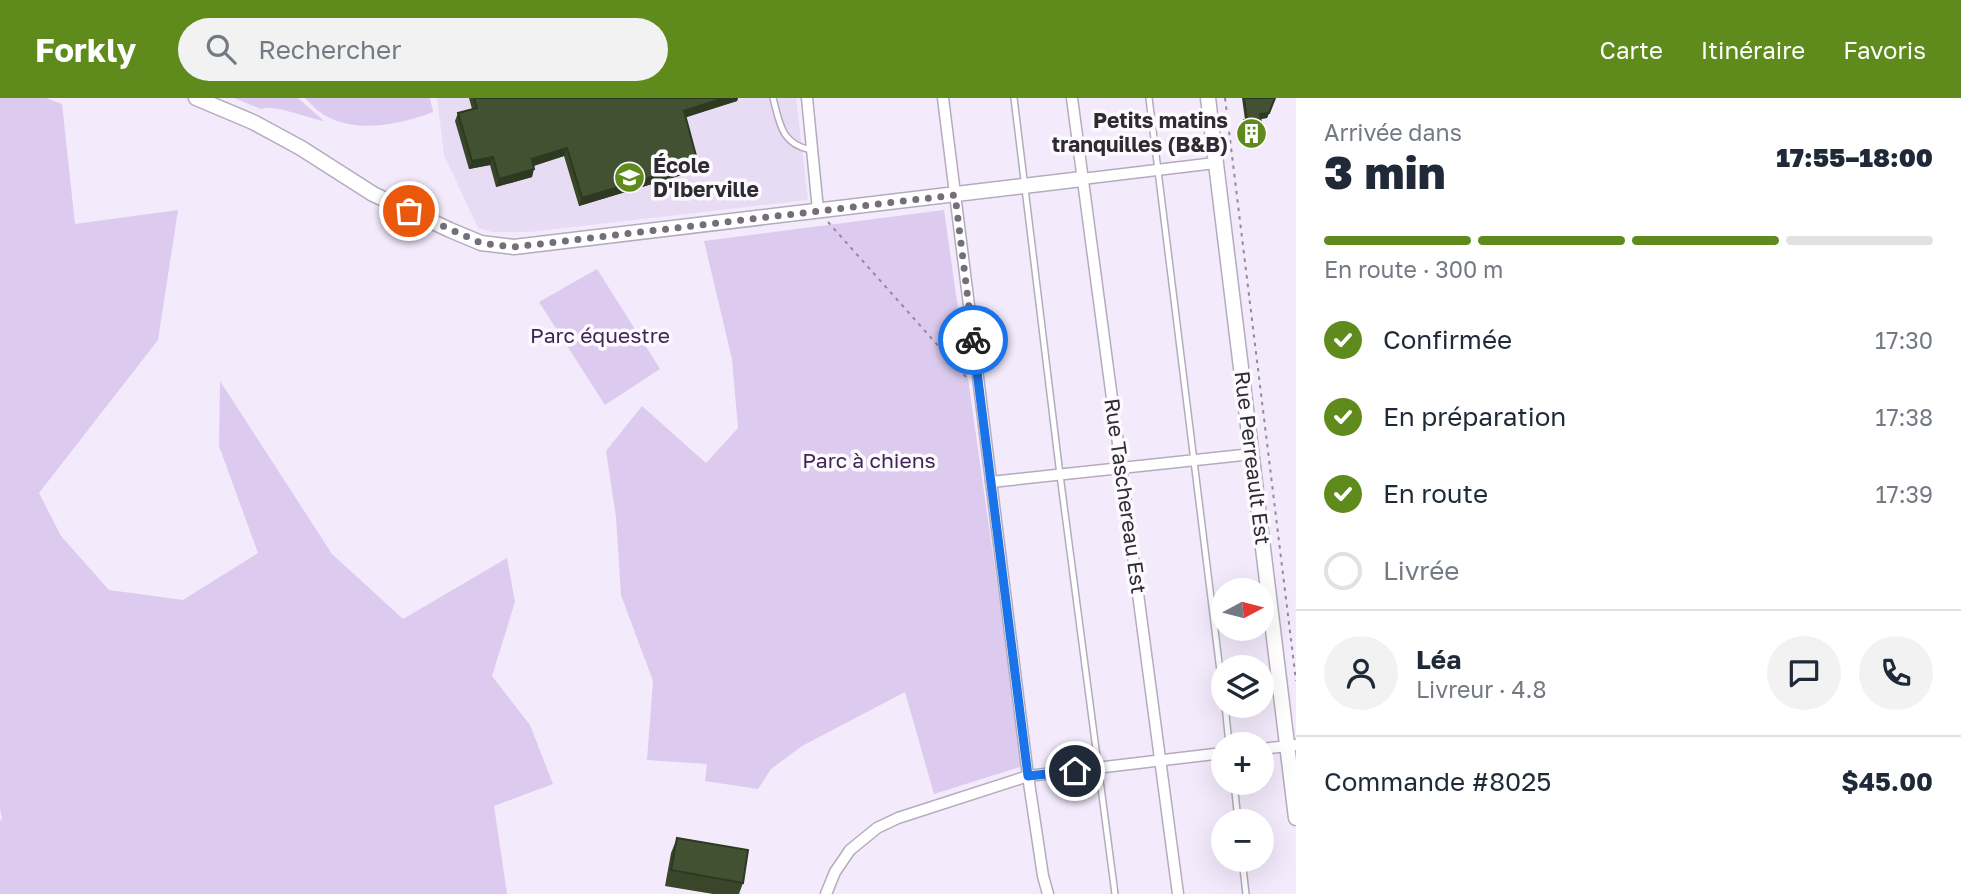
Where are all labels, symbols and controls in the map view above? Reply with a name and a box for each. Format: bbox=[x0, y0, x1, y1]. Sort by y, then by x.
search box bbox=[178, 18, 668, 81]
text: Forkly bbox=[35, 30, 136, 69]
icon: search bbox=[202, 30, 240, 68]
text: Rechercher bbox=[258, 34, 401, 65]
text: Carte bbox=[1600, 35, 1663, 64]
text: Itinéraire bbox=[1701, 35, 1805, 64]
text: Favoris bbox=[1843, 35, 1926, 64]
place label: Petits matins tranquilles (B&B) bbox=[1052, 107, 1228, 157]
building icon: Petits matins tranquilles (B&B) bbox=[1234, 116, 1268, 150]
text: Arrivée dans bbox=[1324, 118, 1462, 146]
text: 17:55–18:00 bbox=[1776, 142, 1933, 173]
text: 3 min bbox=[1324, 144, 1446, 199]
place label: École D'Iberville bbox=[653, 152, 759, 202]
school or university icon: École D'Iberville bbox=[613, 161, 647, 195]
pin bbox=[379, 181, 439, 241]
icon: bag bbox=[390, 192, 428, 230]
text: En route · 300 m bbox=[1324, 255, 1503, 283]
courier bbox=[938, 305, 1008, 375]
icon: bike bbox=[954, 321, 992, 359]
icon: check bbox=[1324, 321, 1362, 359]
park label: Parc équestre bbox=[530, 322, 670, 348]
text: Confirmée bbox=[1383, 324, 1512, 355]
text: 17:30 bbox=[1875, 326, 1933, 354]
street label: Rue Perreault Est bbox=[1229, 369, 1277, 546]
street label: Rue Taschereau Est bbox=[1099, 397, 1153, 595]
icon: check bbox=[1324, 398, 1362, 436]
text: En préparation bbox=[1383, 401, 1566, 432]
text: 17:38 bbox=[1875, 403, 1933, 431]
park label: Parc à chiens bbox=[802, 447, 936, 473]
icon: check bbox=[1324, 475, 1362, 513]
text: En route bbox=[1383, 478, 1488, 509]
text: 17:39 bbox=[1875, 480, 1933, 508]
text: Livrée bbox=[1383, 555, 1459, 586]
north arrow bbox=[1211, 578, 1274, 640]
map controls bbox=[1211, 578, 1274, 872]
button: person bbox=[1324, 636, 1398, 710]
button: chat bbox=[1767, 636, 1841, 710]
button: phone bbox=[1859, 636, 1933, 710]
text: Léa bbox=[1416, 644, 1461, 675]
button: layers bbox=[1211, 655, 1274, 718]
text: Livreur · 4.8 bbox=[1416, 675, 1546, 703]
button: + bbox=[1211, 732, 1274, 795]
pin bbox=[1045, 741, 1105, 801]
icon: home bbox=[1056, 752, 1094, 790]
text: Commande #8025 bbox=[1324, 766, 1551, 797]
text: $45.00 bbox=[1841, 766, 1933, 797]
button: − bbox=[1211, 809, 1274, 872]

